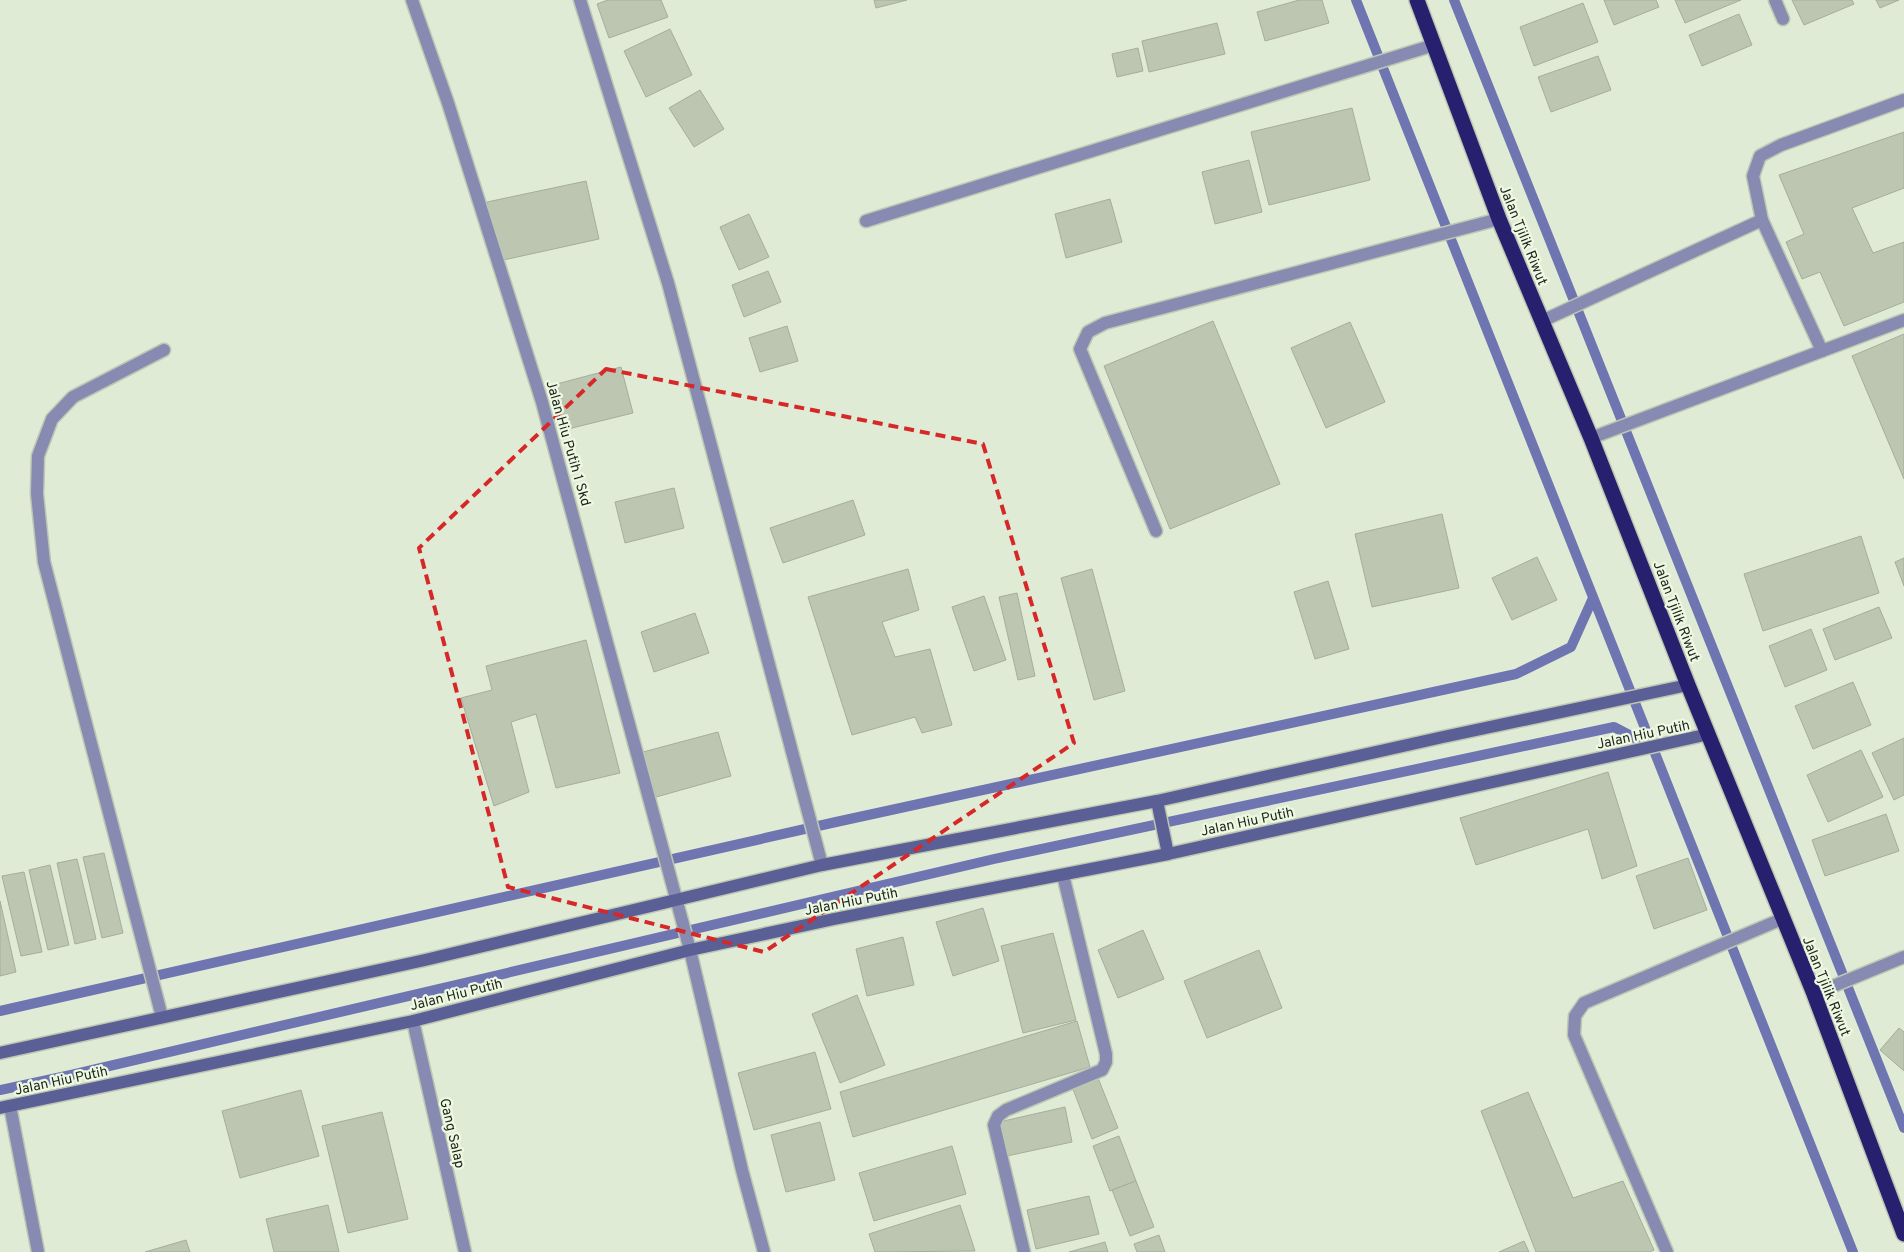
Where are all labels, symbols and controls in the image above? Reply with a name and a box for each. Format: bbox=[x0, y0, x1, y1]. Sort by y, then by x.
street label: Jalan Tjilik Riwut bbox=[1495, 183, 1550, 288]
street label: Jalan Hiu Putih 1 Skd bbox=[541, 379, 594, 508]
street label: Jalan Tjilik Riwut bbox=[1649, 559, 1703, 664]
street label: Jalan Hiu Putih bbox=[1595, 717, 1691, 754]
street label: Jalan Hiu Putih bbox=[1199, 804, 1295, 841]
street label: Jalan Hiu Putih bbox=[803, 885, 899, 920]
street label: Jalan Tjilik Riwut bbox=[1798, 934, 1853, 1039]
street label: Jalan Hiu Putih bbox=[408, 976, 504, 1015]
street label: Jalan Hiu Putih bbox=[13, 1063, 109, 1100]
street label: Gang Salap bbox=[435, 1097, 468, 1170]

